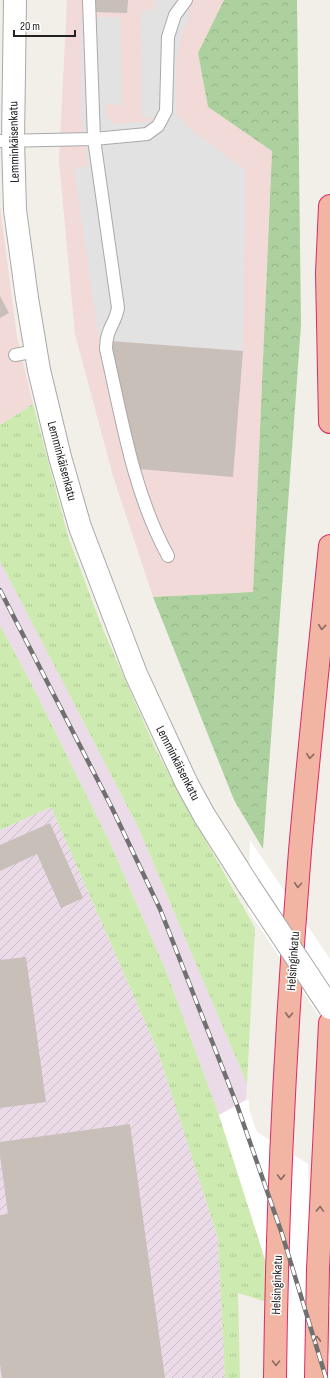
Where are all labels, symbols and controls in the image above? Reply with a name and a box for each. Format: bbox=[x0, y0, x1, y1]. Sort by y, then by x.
scale bar bbox=[14, 12, 75, 38]
text: 20 m bbox=[20, 19, 40, 34]
street label: Lemminkäisenkatu bbox=[5, 101, 23, 183]
street label: Lemminkäisenkatu bbox=[44, 419, 80, 503]
one-way arrow bbox=[318, 624, 327, 630]
street label: Lemminkäisenkatu bbox=[152, 723, 204, 803]
one-way arrow bbox=[305, 753, 314, 759]
one-way arrow bbox=[293, 882, 302, 889]
street label: Helsinginkatu bbox=[283, 931, 303, 991]
one-way arrow bbox=[285, 1012, 294, 1018]
one-way arrow bbox=[277, 1174, 286, 1180]
one-way arrow bbox=[316, 1206, 325, 1212]
street label: Helsinginkatu bbox=[268, 1255, 286, 1315]
one-way arrow bbox=[312, 1336, 321, 1342]
one-way arrow bbox=[272, 1360, 280, 1366]

